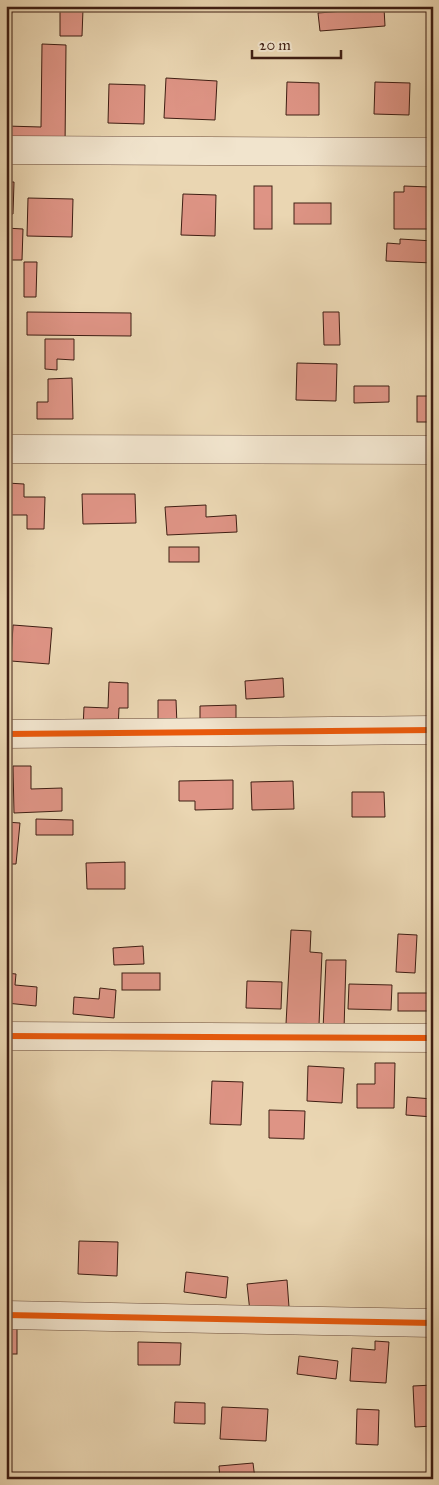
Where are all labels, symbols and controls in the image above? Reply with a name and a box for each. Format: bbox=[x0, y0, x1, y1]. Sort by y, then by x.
scale bar bbox=[252, 28, 340, 60]
text: 20 m bbox=[259, 36, 291, 54]

